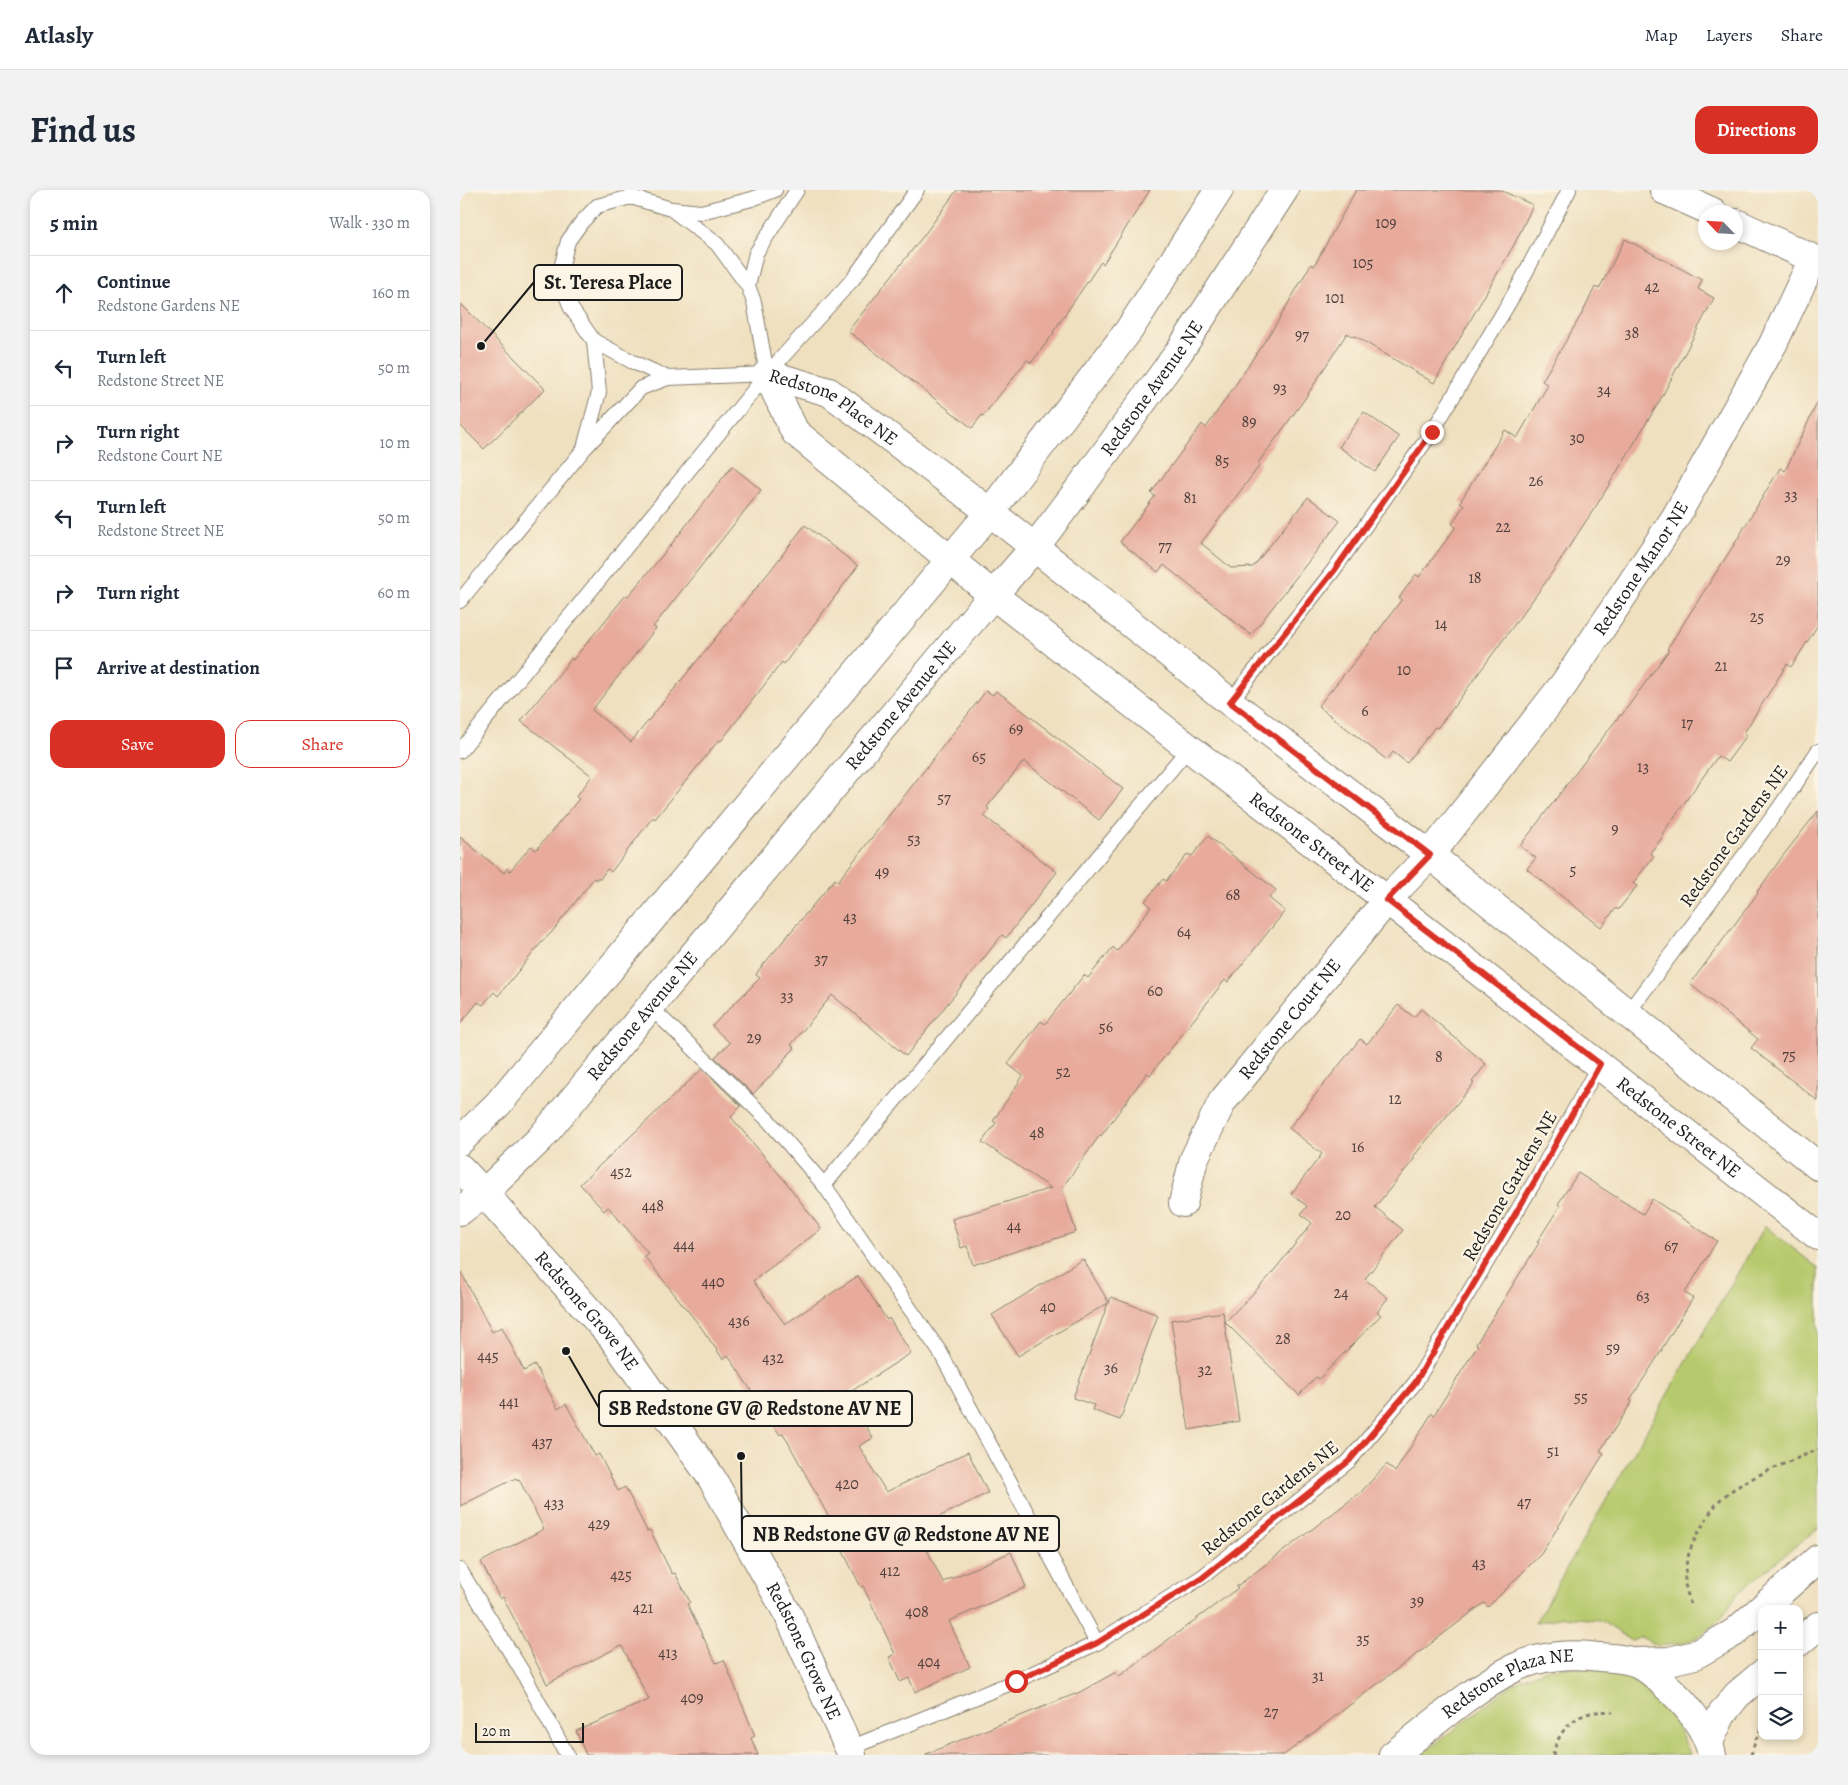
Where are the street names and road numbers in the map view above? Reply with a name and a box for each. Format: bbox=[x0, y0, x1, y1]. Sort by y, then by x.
street label: Redstone Avenue NE bbox=[1094, 315, 1209, 461]
street label: Redstone Place NE bbox=[766, 362, 903, 452]
street label: Redstone Manor NE bbox=[1587, 496, 1695, 641]
street label: Redstone Avenue NE bbox=[839, 635, 963, 776]
street label: Redstone Gardens NE bbox=[1674, 760, 1794, 912]
street label: Redstone Street NE bbox=[1244, 786, 1379, 898]
street label: Redstone Avenue NE bbox=[581, 946, 704, 1086]
street label: Redstone Court NE bbox=[1232, 953, 1347, 1085]
street label: Redstone Street NE bbox=[1611, 1071, 1746, 1184]
street label: Redstone Gardens NE bbox=[1456, 1106, 1564, 1266]
street label: Redstone Grove NE bbox=[528, 1245, 645, 1376]
street label: Redstone Gardens NE bbox=[1196, 1435, 1344, 1561]
street label: Redstone Grove NE bbox=[760, 1577, 847, 1724]
street label: Redstone Plaza NE bbox=[1436, 1642, 1575, 1725]

